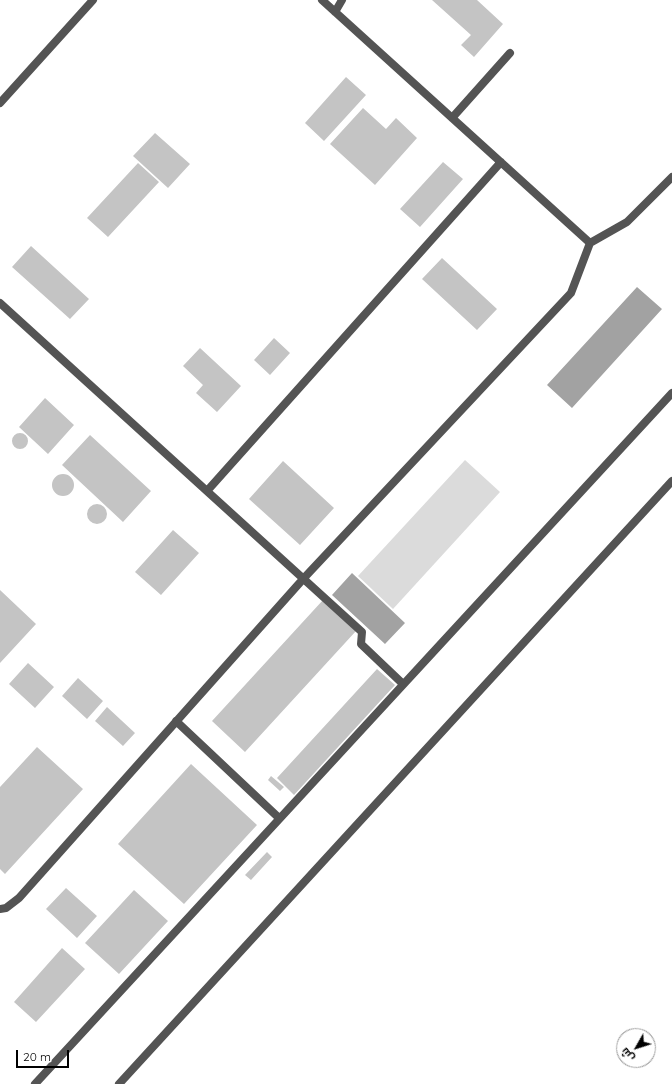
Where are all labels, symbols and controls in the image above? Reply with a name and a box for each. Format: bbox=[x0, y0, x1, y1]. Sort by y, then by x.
north arrow bbox=[616, 1028, 656, 1068]
scale bar bbox=[18, 1042, 71, 1068]
text: ش bbox=[618, 1045, 637, 1065]
text: 20 m bbox=[23, 1049, 51, 1064]

